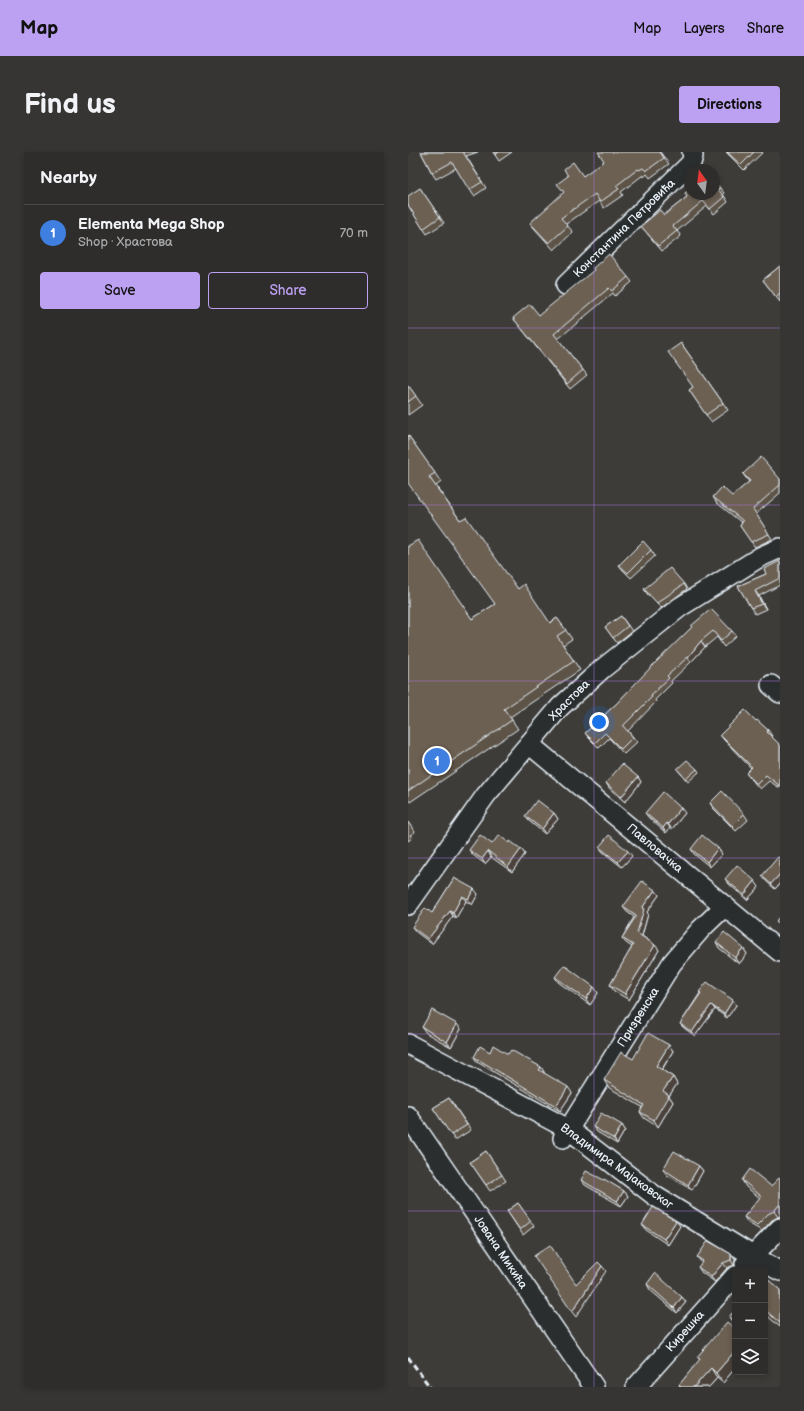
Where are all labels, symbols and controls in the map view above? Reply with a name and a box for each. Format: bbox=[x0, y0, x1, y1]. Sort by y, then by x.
text: Map bbox=[20, 17, 58, 40]
text: Map bbox=[633, 20, 661, 37]
text: Layers bbox=[683, 20, 725, 37]
text: Share bbox=[747, 20, 784, 37]
button: Directions bbox=[679, 86, 780, 123]
text: Find us bbox=[24, 88, 116, 121]
north arrow bbox=[684, 164, 720, 200]
text: Nearby bbox=[40, 168, 97, 188]
street label: Константина Петровића bbox=[570, 176, 678, 281]
text: Elementa Mega Shop bbox=[78, 215, 225, 234]
text: 1 bbox=[50, 225, 56, 241]
text: 70 m bbox=[340, 225, 368, 241]
text: Shop · Храстова bbox=[78, 234, 173, 250]
button: Save bbox=[40, 272, 200, 309]
button: Share bbox=[208, 272, 368, 309]
street label: Храстова bbox=[546, 677, 593, 724]
your location bbox=[589, 712, 609, 732]
pin: 1 bbox=[424, 746, 450, 776]
street label: Павловачка bbox=[624, 821, 686, 876]
street label: Призренска bbox=[614, 985, 663, 1050]
street label: Владимира Мајаковског bbox=[557, 1120, 676, 1213]
street label: Јована Микића bbox=[471, 1213, 531, 1292]
map controls bbox=[732, 1267, 768, 1375]
button: + bbox=[732, 1267, 768, 1303]
button: − bbox=[732, 1303, 768, 1339]
street label: Кирешка bbox=[663, 1308, 708, 1355]
button: layers bbox=[732, 1339, 768, 1375]

